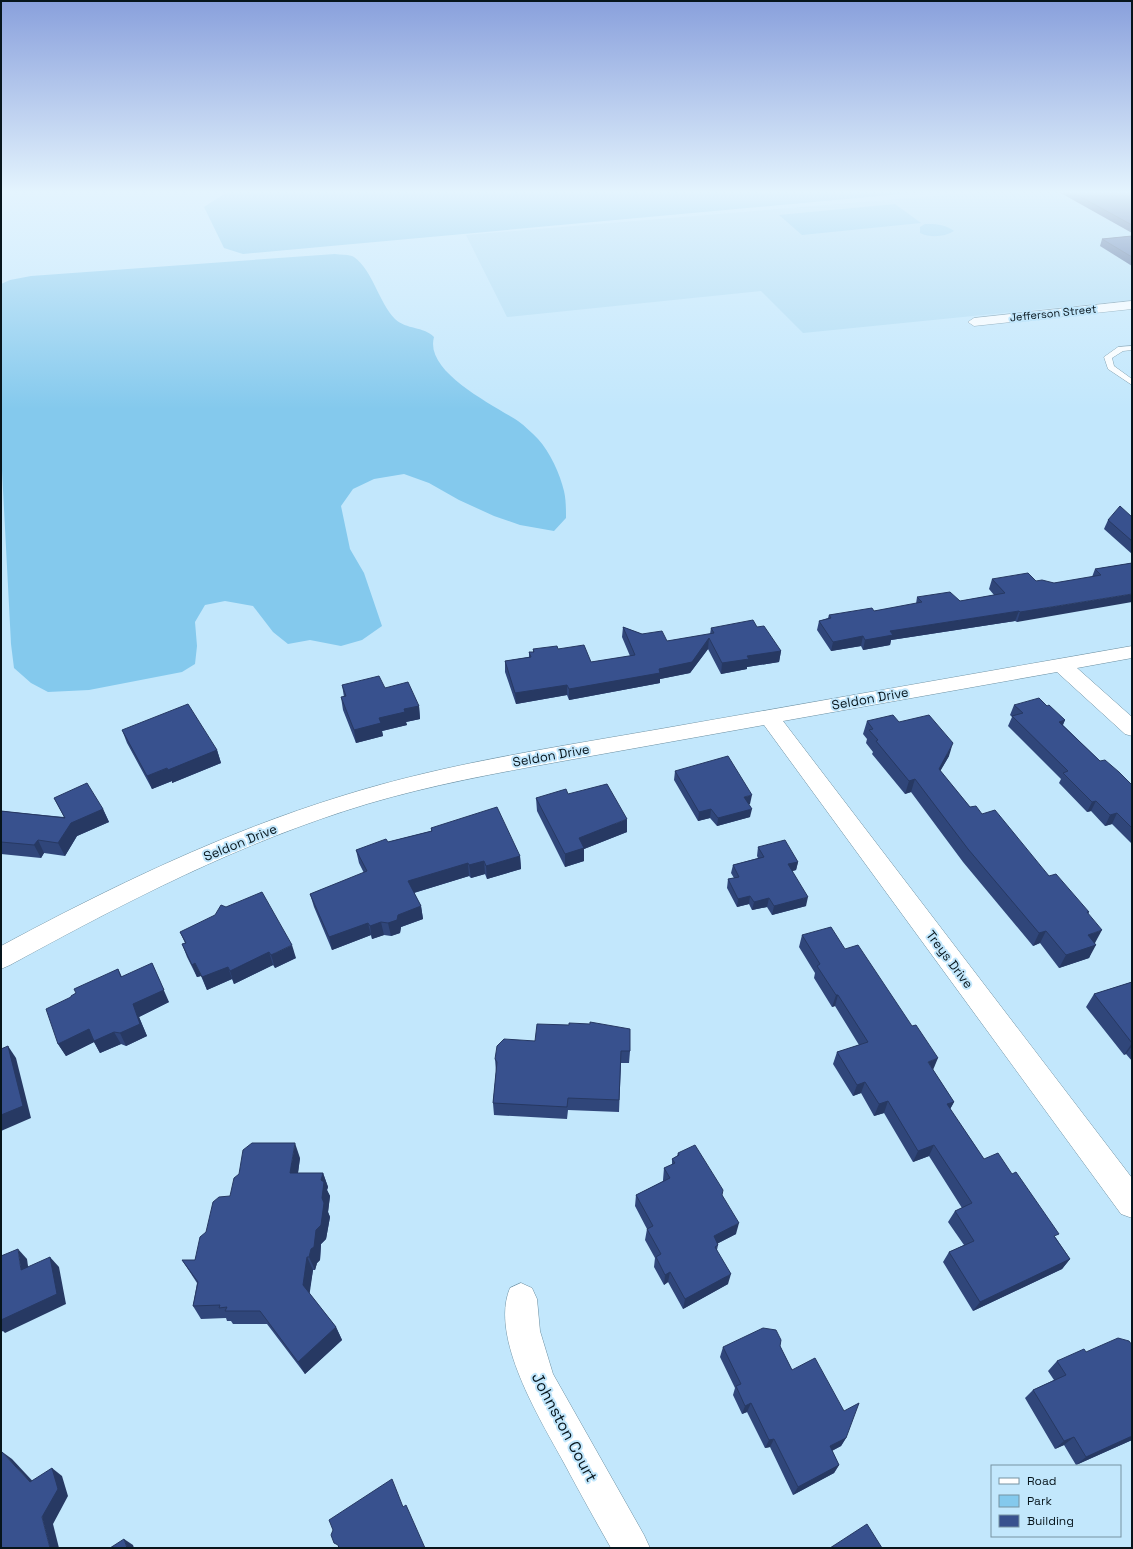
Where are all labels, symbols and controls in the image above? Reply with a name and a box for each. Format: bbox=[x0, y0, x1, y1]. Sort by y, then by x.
street label: Jefferson Street bbox=[1009, 301, 1097, 325]
street label: Seldon Drive bbox=[830, 683, 910, 714]
street label: Seldon Drive bbox=[511, 740, 591, 771]
street label: Seldon Drive bbox=[201, 820, 279, 865]
street label: Treys Drive bbox=[922, 927, 977, 992]
street label: Johnston Court bbox=[527, 1369, 602, 1486]
legend bbox=[991, 1465, 1121, 1537]
text: Road bbox=[1027, 1473, 1056, 1489]
text: Park bbox=[1027, 1493, 1052, 1509]
text: Building bbox=[1027, 1513, 1074, 1529]

